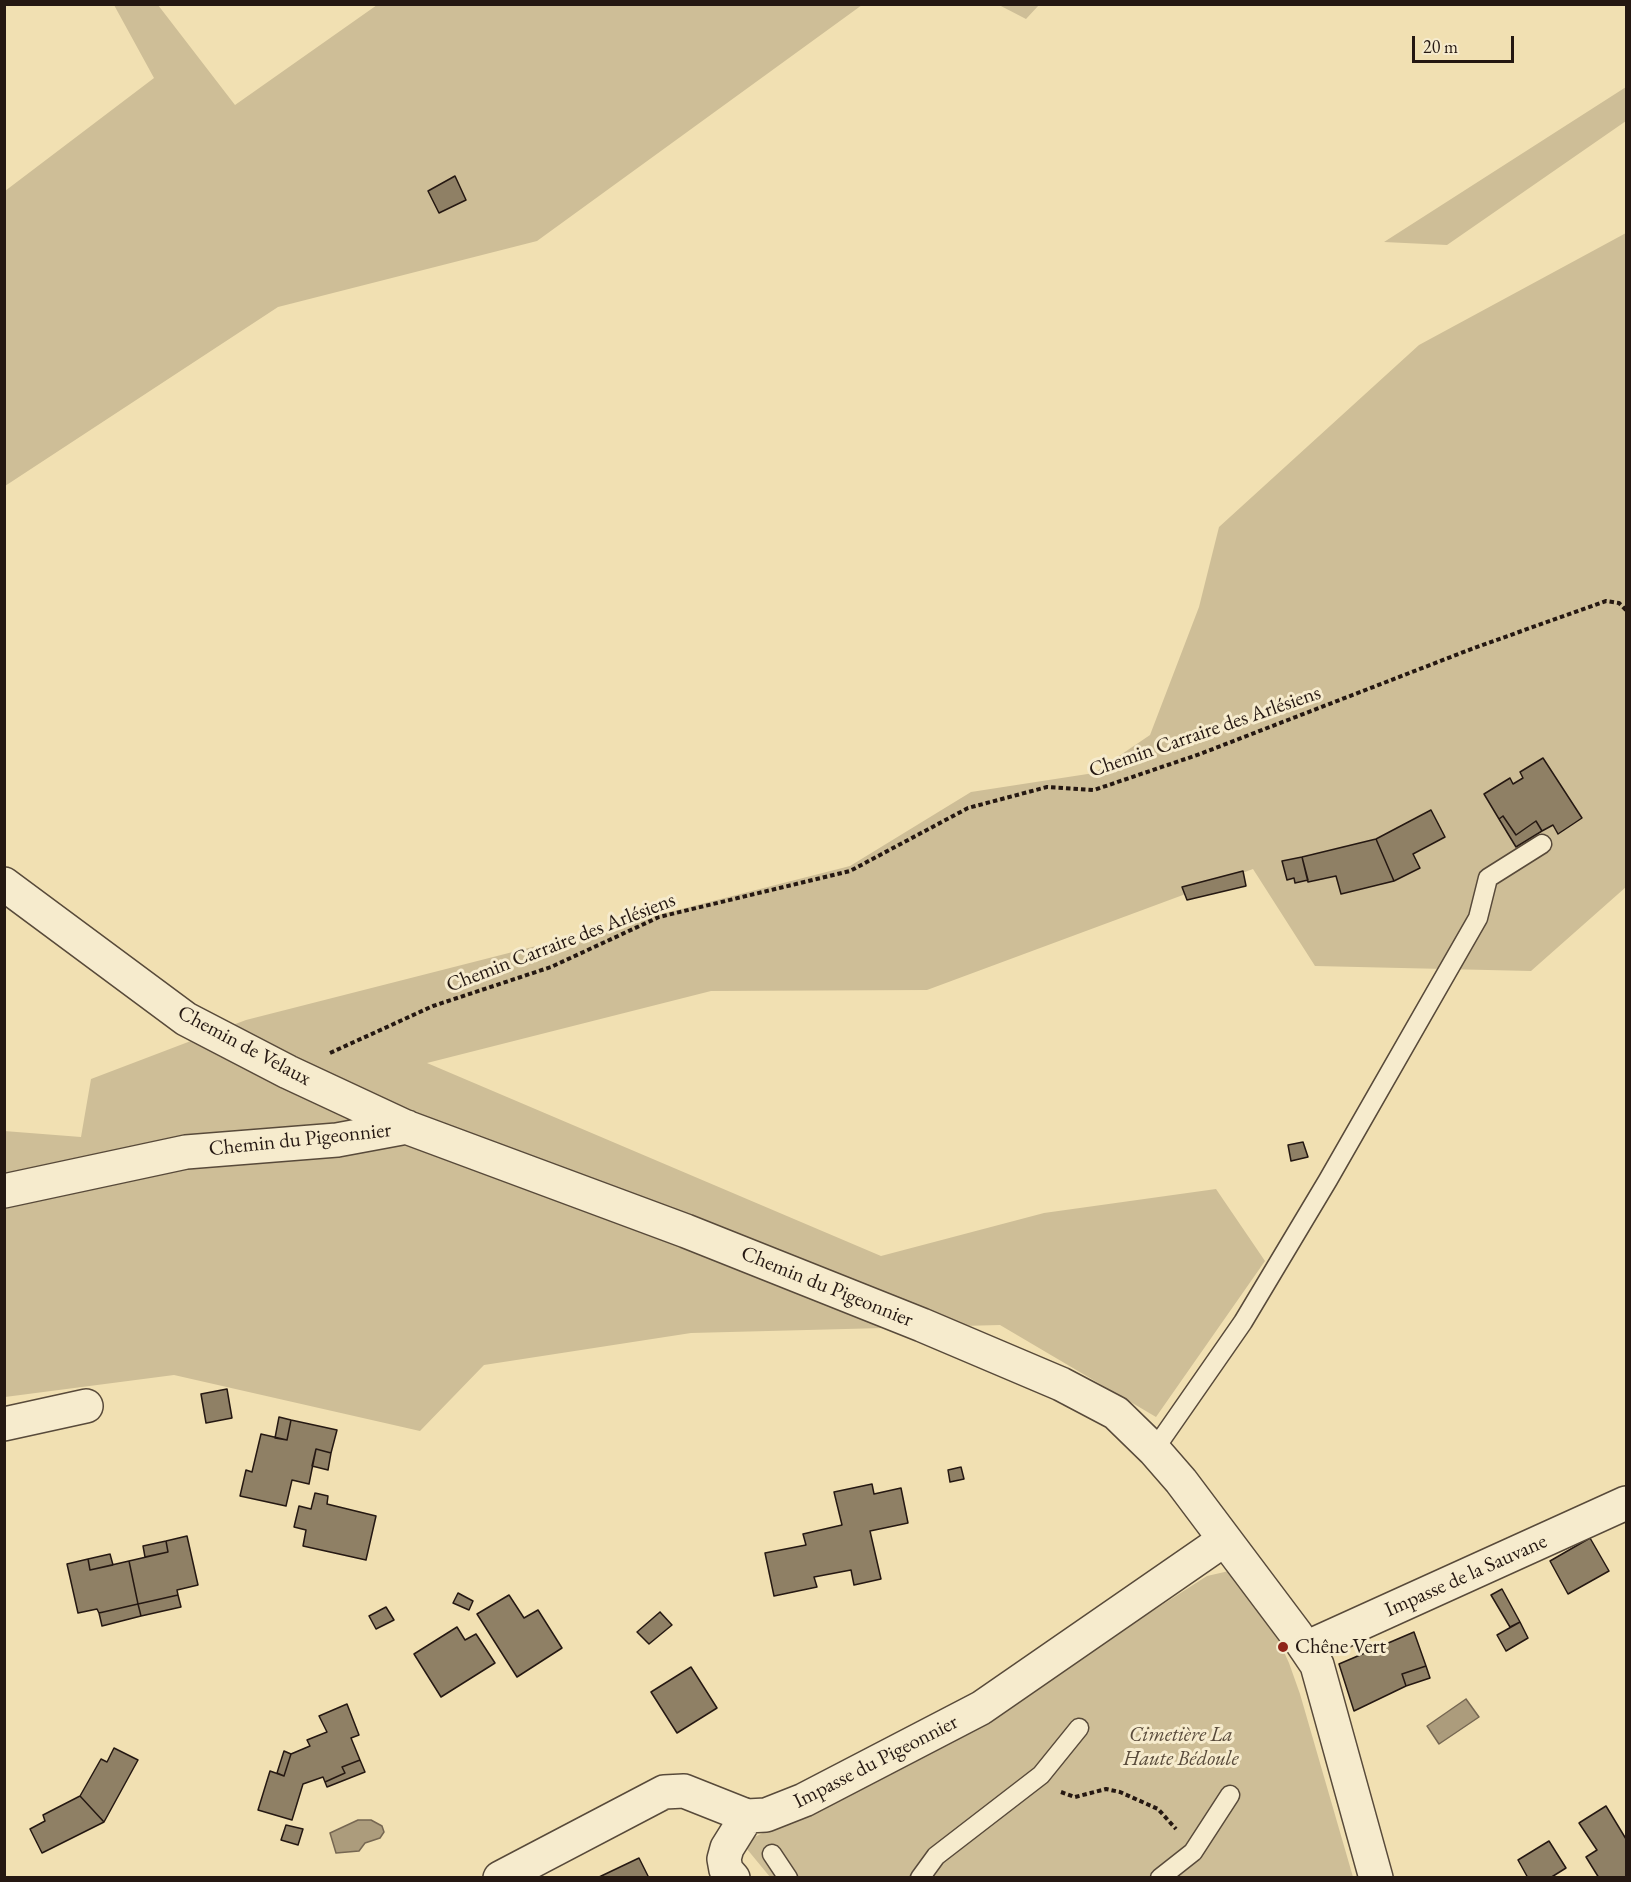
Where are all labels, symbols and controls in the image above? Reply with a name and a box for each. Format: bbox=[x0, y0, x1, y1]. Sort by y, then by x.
scale bar bbox=[1415, 24, 1517, 62]
text: 20 m bbox=[1423, 35, 1458, 58]
street label: Chemin Carraire des Arlésiens bbox=[1086, 680, 1324, 784]
street label: Chemin Carraire des Arlésiens bbox=[443, 888, 679, 998]
street label: Chemin de Velaux bbox=[173, 1000, 315, 1092]
street label: Chemin du Pigeonnier bbox=[208, 1118, 392, 1162]
street label: Chemin du Pigeonnier bbox=[737, 1241, 917, 1333]
street label: Impasse de la Sauvane bbox=[1381, 1529, 1551, 1623]
place label: Chêne Vert bbox=[1295, 1634, 1386, 1660]
marker: Chêne Vert bbox=[1276, 1640, 1290, 1654]
street label: Impasse du Pigeonnier bbox=[790, 1710, 962, 1814]
park label: Cimetière La Haute Bédoule bbox=[1123, 1722, 1239, 1772]

